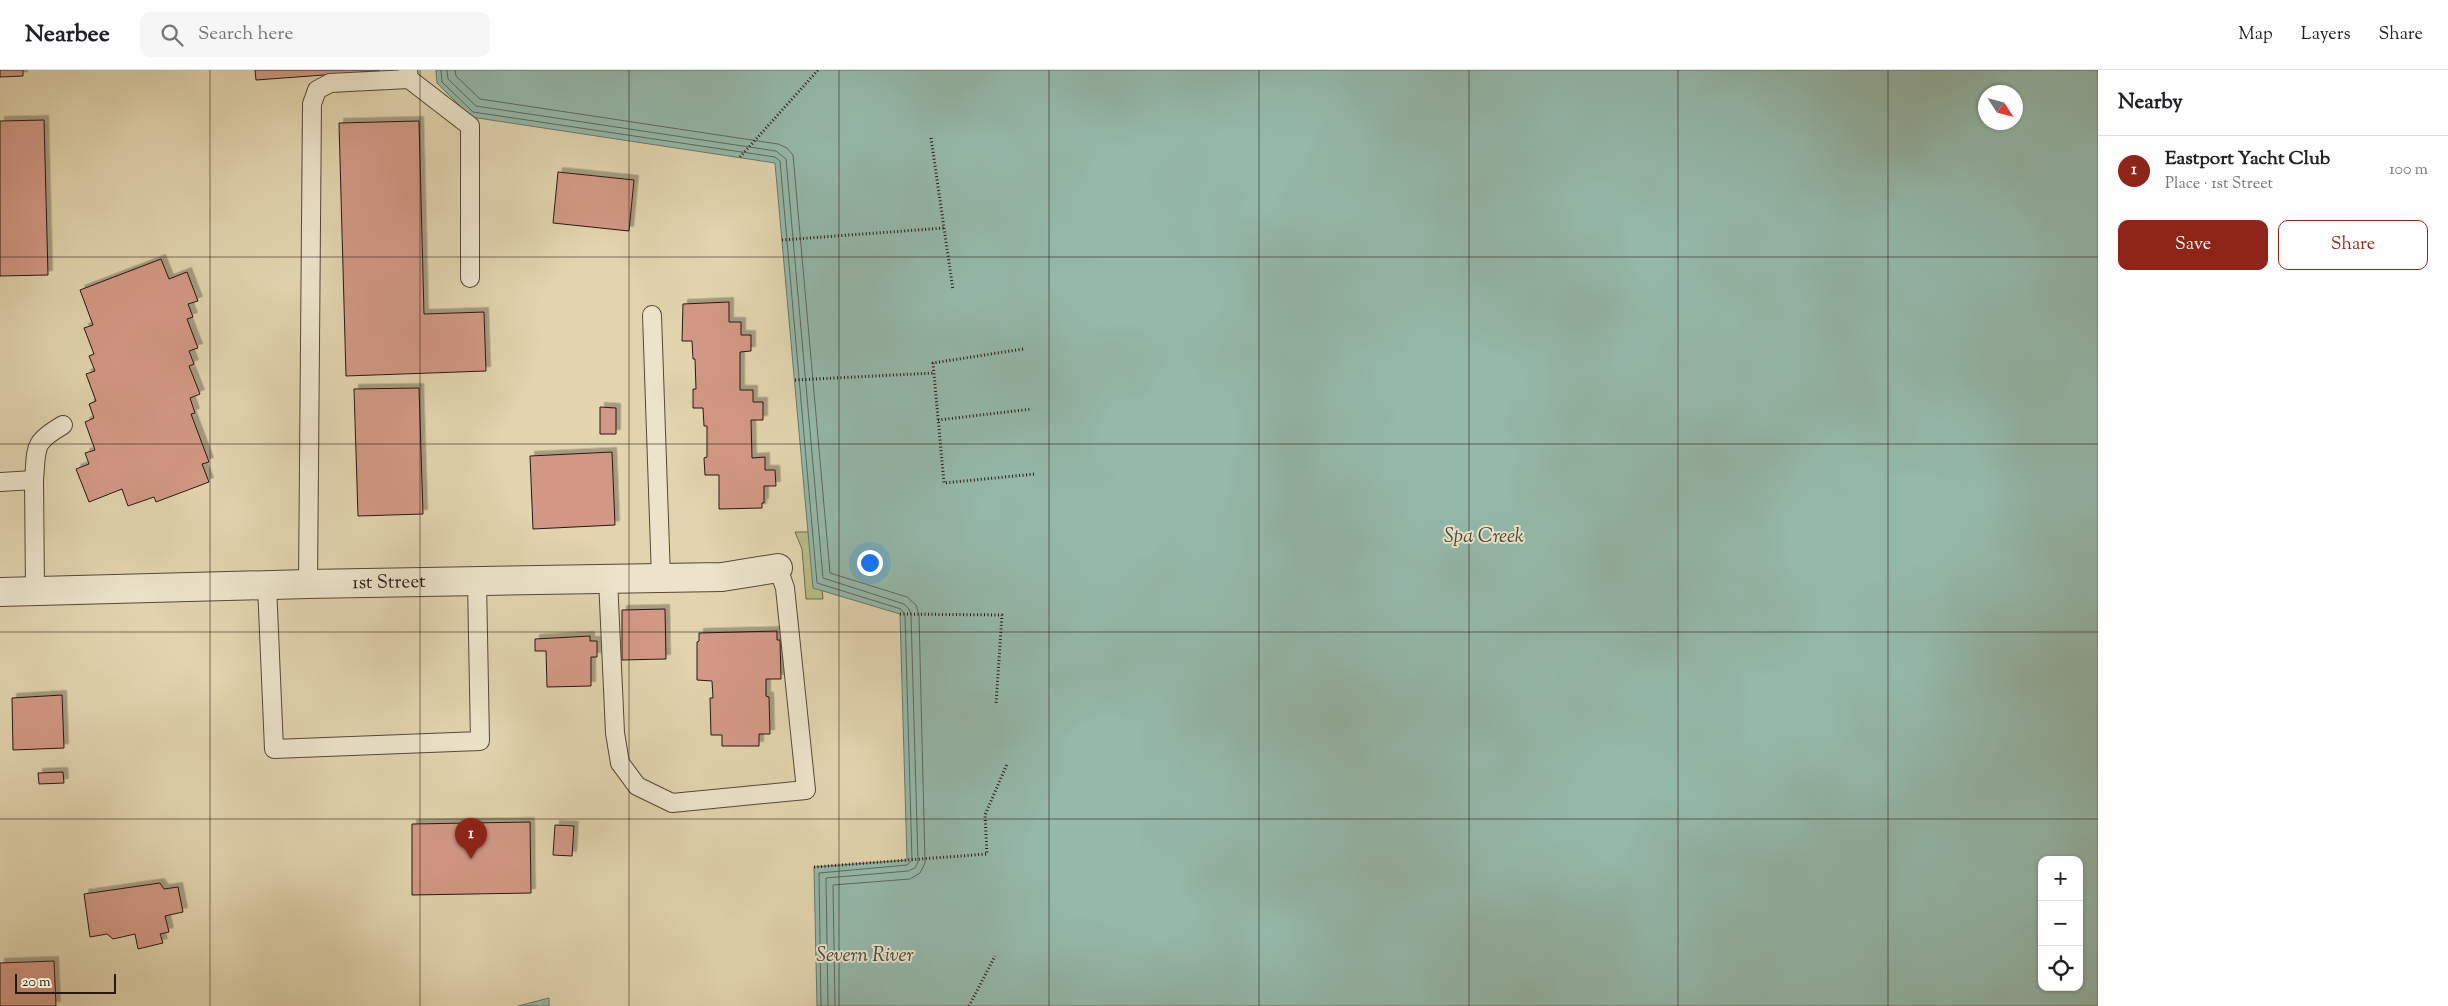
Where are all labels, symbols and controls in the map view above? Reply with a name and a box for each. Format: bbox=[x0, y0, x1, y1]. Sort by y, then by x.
search box bbox=[140, 12, 490, 57]
text: Nearbee bbox=[25, 18, 110, 52]
icon: search bbox=[158, 21, 186, 49]
text: Search here bbox=[198, 21, 293, 48]
text: Map bbox=[2238, 22, 2273, 48]
text: Layers bbox=[2301, 22, 2351, 48]
text: Share bbox=[2379, 22, 2423, 48]
north arrow bbox=[1978, 85, 2023, 130]
text: Nearby bbox=[2118, 88, 2183, 118]
text: Eastport Yacht Club bbox=[2165, 146, 2330, 173]
text: 1 bbox=[2131, 159, 2137, 182]
text: 100 m bbox=[2389, 159, 2428, 182]
text: Place · 1st Street bbox=[2165, 173, 2273, 196]
button: Save bbox=[2118, 220, 2268, 270]
button: Share bbox=[2278, 220, 2428, 270]
water label: Spa Creek bbox=[1444, 523, 1524, 552]
your location bbox=[857, 550, 883, 576]
street label: 1st Street bbox=[352, 569, 426, 597]
pin: 1 bbox=[455, 818, 487, 859]
map controls bbox=[2038, 856, 2083, 991]
button: + bbox=[2038, 856, 2083, 901]
button: − bbox=[2038, 901, 2083, 946]
water label: Severn River bbox=[816, 942, 914, 971]
button: locate bbox=[2038, 946, 2083, 991]
scale bar bbox=[15, 971, 116, 994]
text: 20 m bbox=[22, 973, 51, 993]

